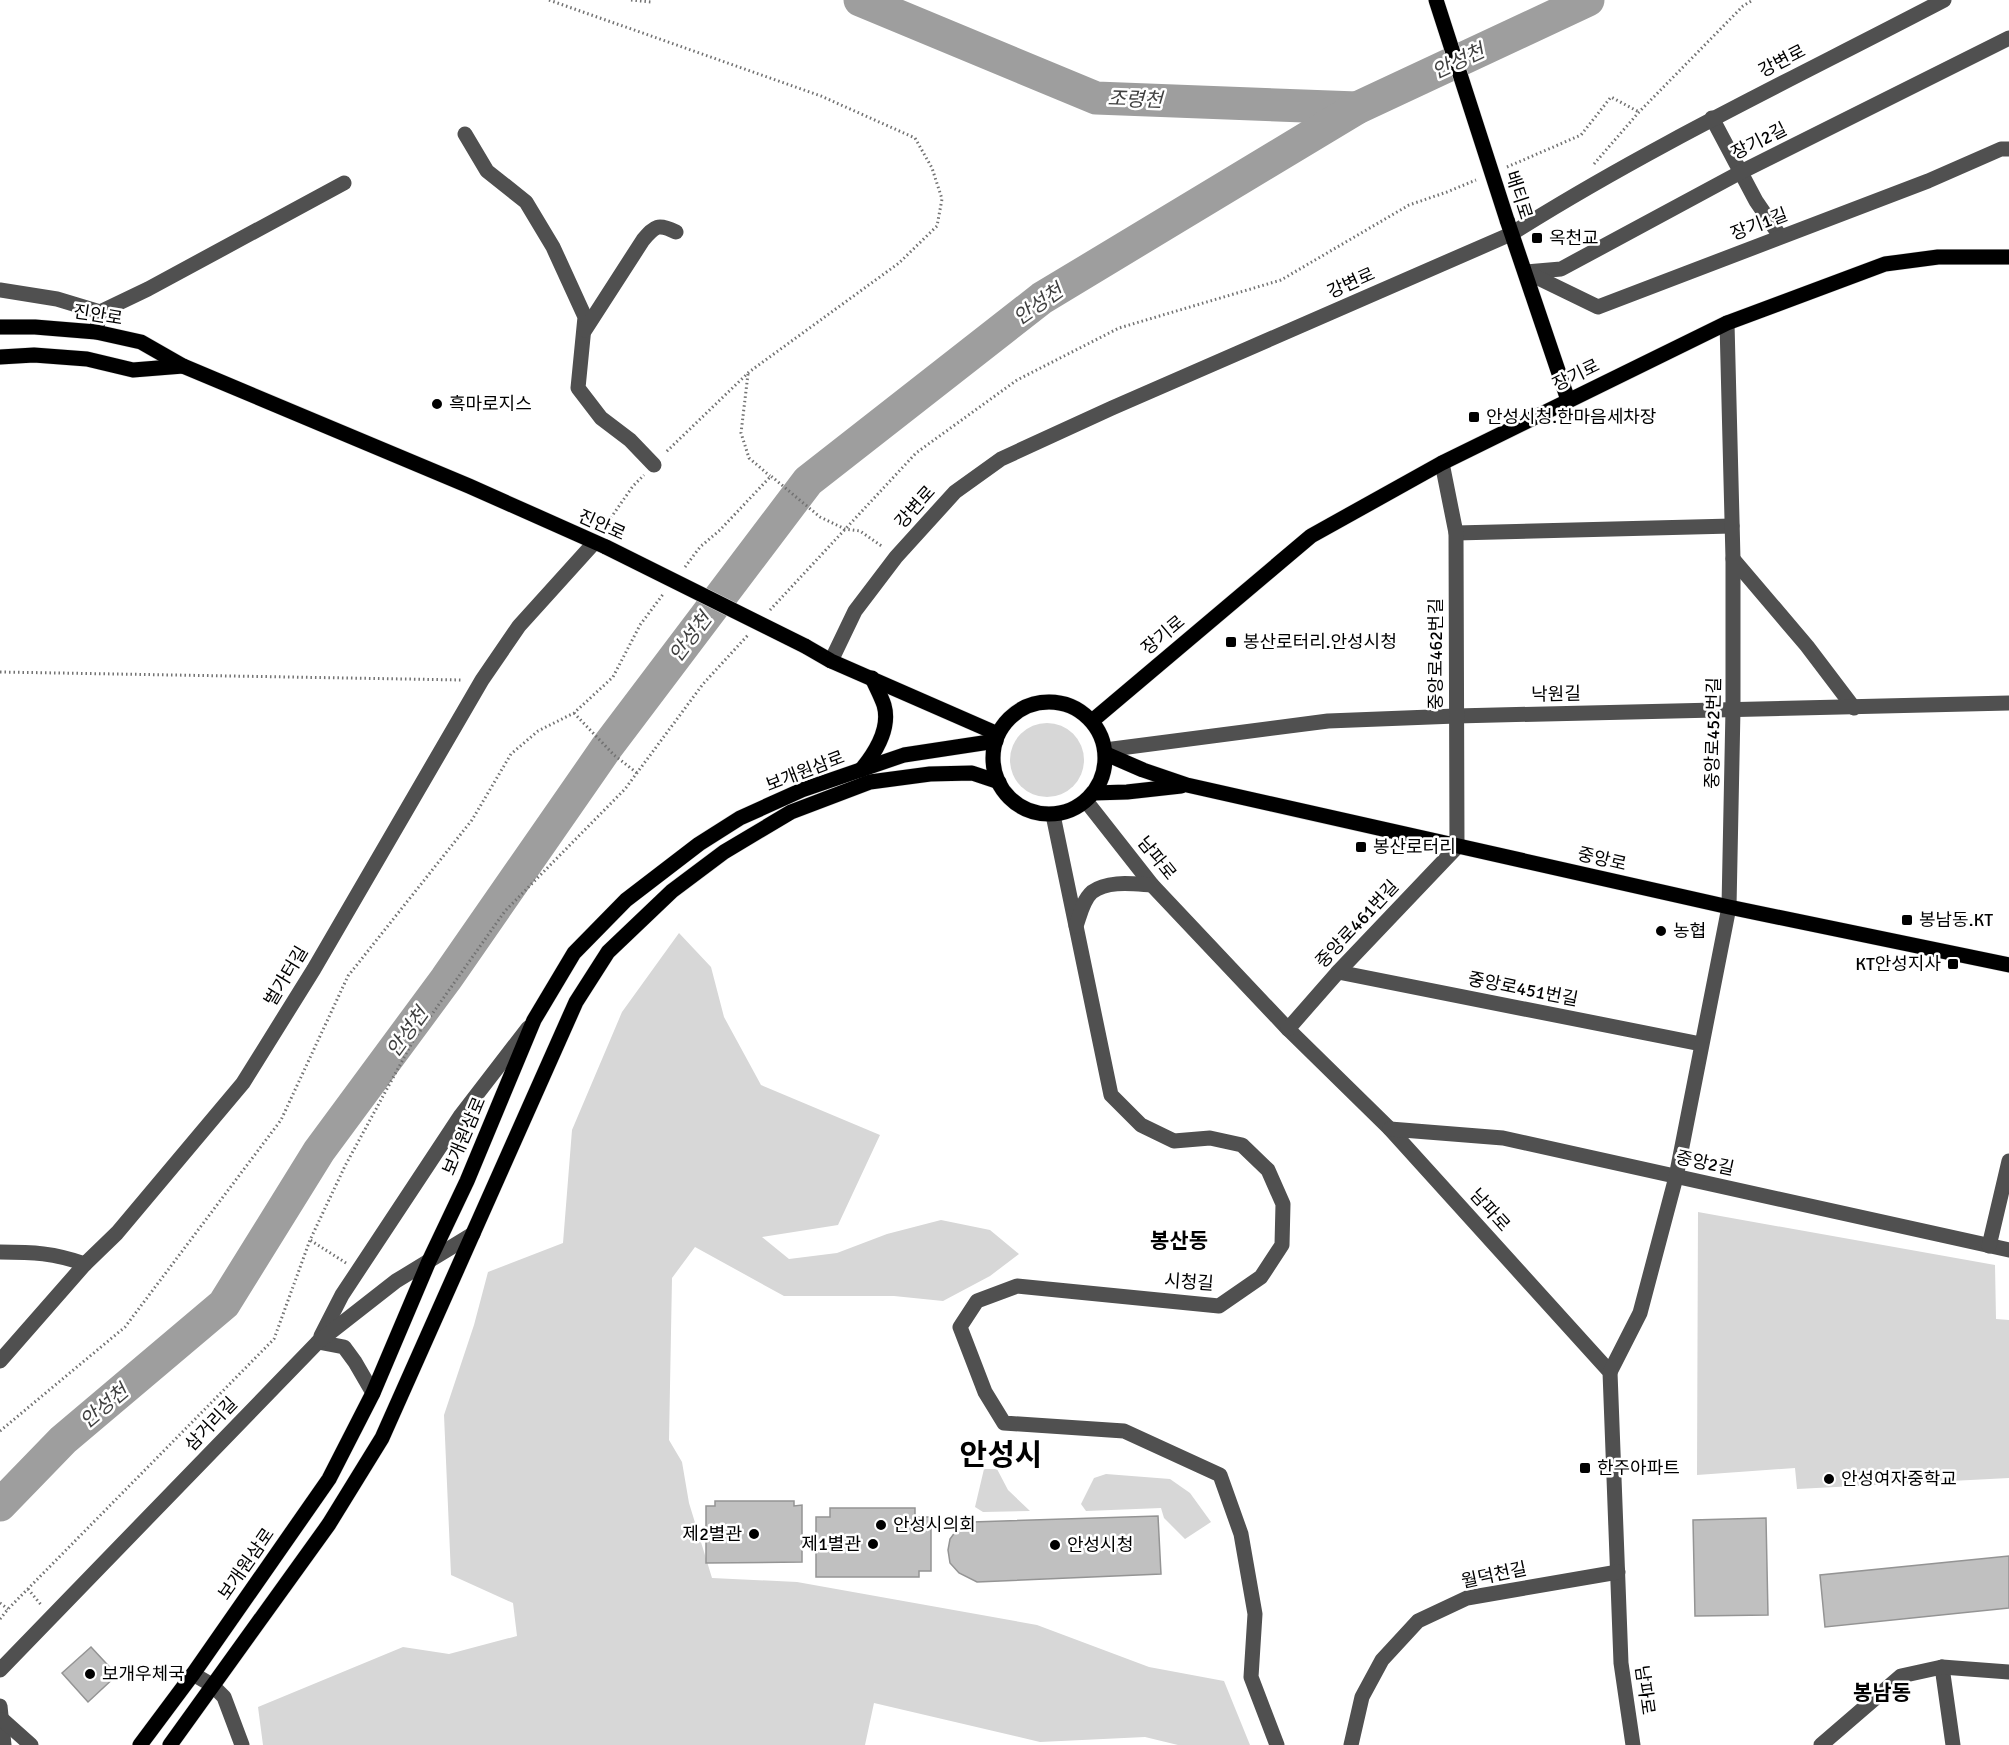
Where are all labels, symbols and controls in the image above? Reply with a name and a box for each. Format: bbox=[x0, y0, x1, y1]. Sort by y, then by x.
water label: 안성천 bbox=[1428, 37, 1491, 84]
street label: 강변로 bbox=[1755, 40, 1809, 82]
water label: 조령천 bbox=[1107, 86, 1166, 113]
street label: 장기2길 bbox=[1728, 118, 1790, 164]
street label: 배티로 bbox=[1501, 168, 1537, 222]
street label: 장기1길 bbox=[1727, 203, 1791, 245]
place label: 옥천교 bbox=[1549, 227, 1599, 249]
marker: 옥천교 bbox=[1530, 231, 1544, 245]
street label: 강변로 bbox=[1324, 263, 1378, 303]
water label: 안성천 bbox=[1009, 277, 1070, 330]
street label: 진안로 bbox=[72, 300, 124, 330]
street label: 장기로 bbox=[1549, 354, 1603, 396]
place label: 흑마로지스 bbox=[449, 393, 532, 415]
marker: 흑마로지스 bbox=[430, 397, 444, 411]
place label: 안성시청.한마음세차장 bbox=[1486, 406, 1656, 428]
marker: 안성시청.한마음세차장 bbox=[1467, 410, 1481, 424]
street label: 강변로 bbox=[890, 481, 940, 533]
street label: 진안로 bbox=[575, 505, 629, 545]
street label: 중앙로462번길 bbox=[1425, 598, 1447, 710]
water label: 안성천 bbox=[664, 606, 719, 667]
street label: 장기로 bbox=[1137, 611, 1189, 659]
place label: 봉산로터리.안성시청 bbox=[1243, 631, 1397, 653]
marker: 봉산로터리.안성시청 bbox=[1224, 635, 1238, 649]
street label: 중앙로452번길 bbox=[1701, 677, 1725, 789]
street label: 낙원길 bbox=[1531, 683, 1581, 705]
street label: 보개원삼로 bbox=[762, 746, 848, 796]
street label: 남파로 bbox=[1133, 832, 1181, 884]
place label: 봉산로터리 bbox=[1373, 836, 1456, 858]
marker: 봉산로터리 bbox=[1354, 840, 1368, 854]
street label: 중앙로 bbox=[1575, 843, 1629, 875]
street label: 중앙로461번길 bbox=[1311, 876, 1403, 972]
place label: 봉남동.KT bbox=[1919, 909, 1993, 931]
marker: 봉남동.KT bbox=[1900, 913, 1914, 927]
place label: 농협 bbox=[1673, 920, 1706, 942]
marker: 농협 bbox=[1654, 924, 1668, 938]
street label: 벌가터길 bbox=[260, 942, 312, 1010]
place label: KT안성지사 bbox=[1855, 953, 1941, 975]
marker: KT안성지사 bbox=[1946, 957, 1960, 971]
street label: 중앙로451번길 bbox=[1466, 968, 1580, 1010]
water label: 안성천 bbox=[381, 1001, 435, 1062]
street label: 보개원삼로 bbox=[438, 1094, 490, 1178]
street label: 중앙2길 bbox=[1674, 1146, 1736, 1180]
street label: 남파로 bbox=[1465, 1184, 1515, 1236]
district label: 봉산동 bbox=[1150, 1228, 1208, 1254]
street label: 시청길 bbox=[1163, 1269, 1215, 1295]
water label: 안성천 bbox=[75, 1377, 135, 1434]
street label: 삼거리길 bbox=[180, 1393, 242, 1455]
district label: 안성시 bbox=[960, 1437, 1042, 1474]
place label: 한주아파트 bbox=[1597, 1457, 1680, 1479]
marker: 한주아파트 bbox=[1578, 1461, 1592, 1475]
place label: 안성여자중학교 bbox=[1841, 1468, 1957, 1490]
marker: 안성여자중학교 bbox=[1822, 1472, 1836, 1486]
place label: 안성시의회 bbox=[893, 1514, 976, 1536]
marker: 안성시의회 bbox=[874, 1518, 888, 1532]
place label: 제2별관 bbox=[683, 1523, 742, 1545]
street label: 보개원삼로 bbox=[213, 1524, 279, 1604]
marker: 제2별관 bbox=[747, 1527, 761, 1541]
place label: 제1별관 bbox=[802, 1533, 861, 1555]
place label: 안성시청 bbox=[1067, 1534, 1133, 1556]
marker: 제1별관 bbox=[866, 1537, 880, 1551]
marker: 안성시청 bbox=[1048, 1538, 1062, 1552]
street label: 월덕천길 bbox=[1459, 1557, 1529, 1593]
place label: 보개우체국 bbox=[102, 1663, 185, 1685]
street label: 남파로 bbox=[1631, 1664, 1659, 1716]
marker: 보개우체국 bbox=[83, 1667, 97, 1681]
district label: 봉남동 bbox=[1853, 1680, 1911, 1706]

